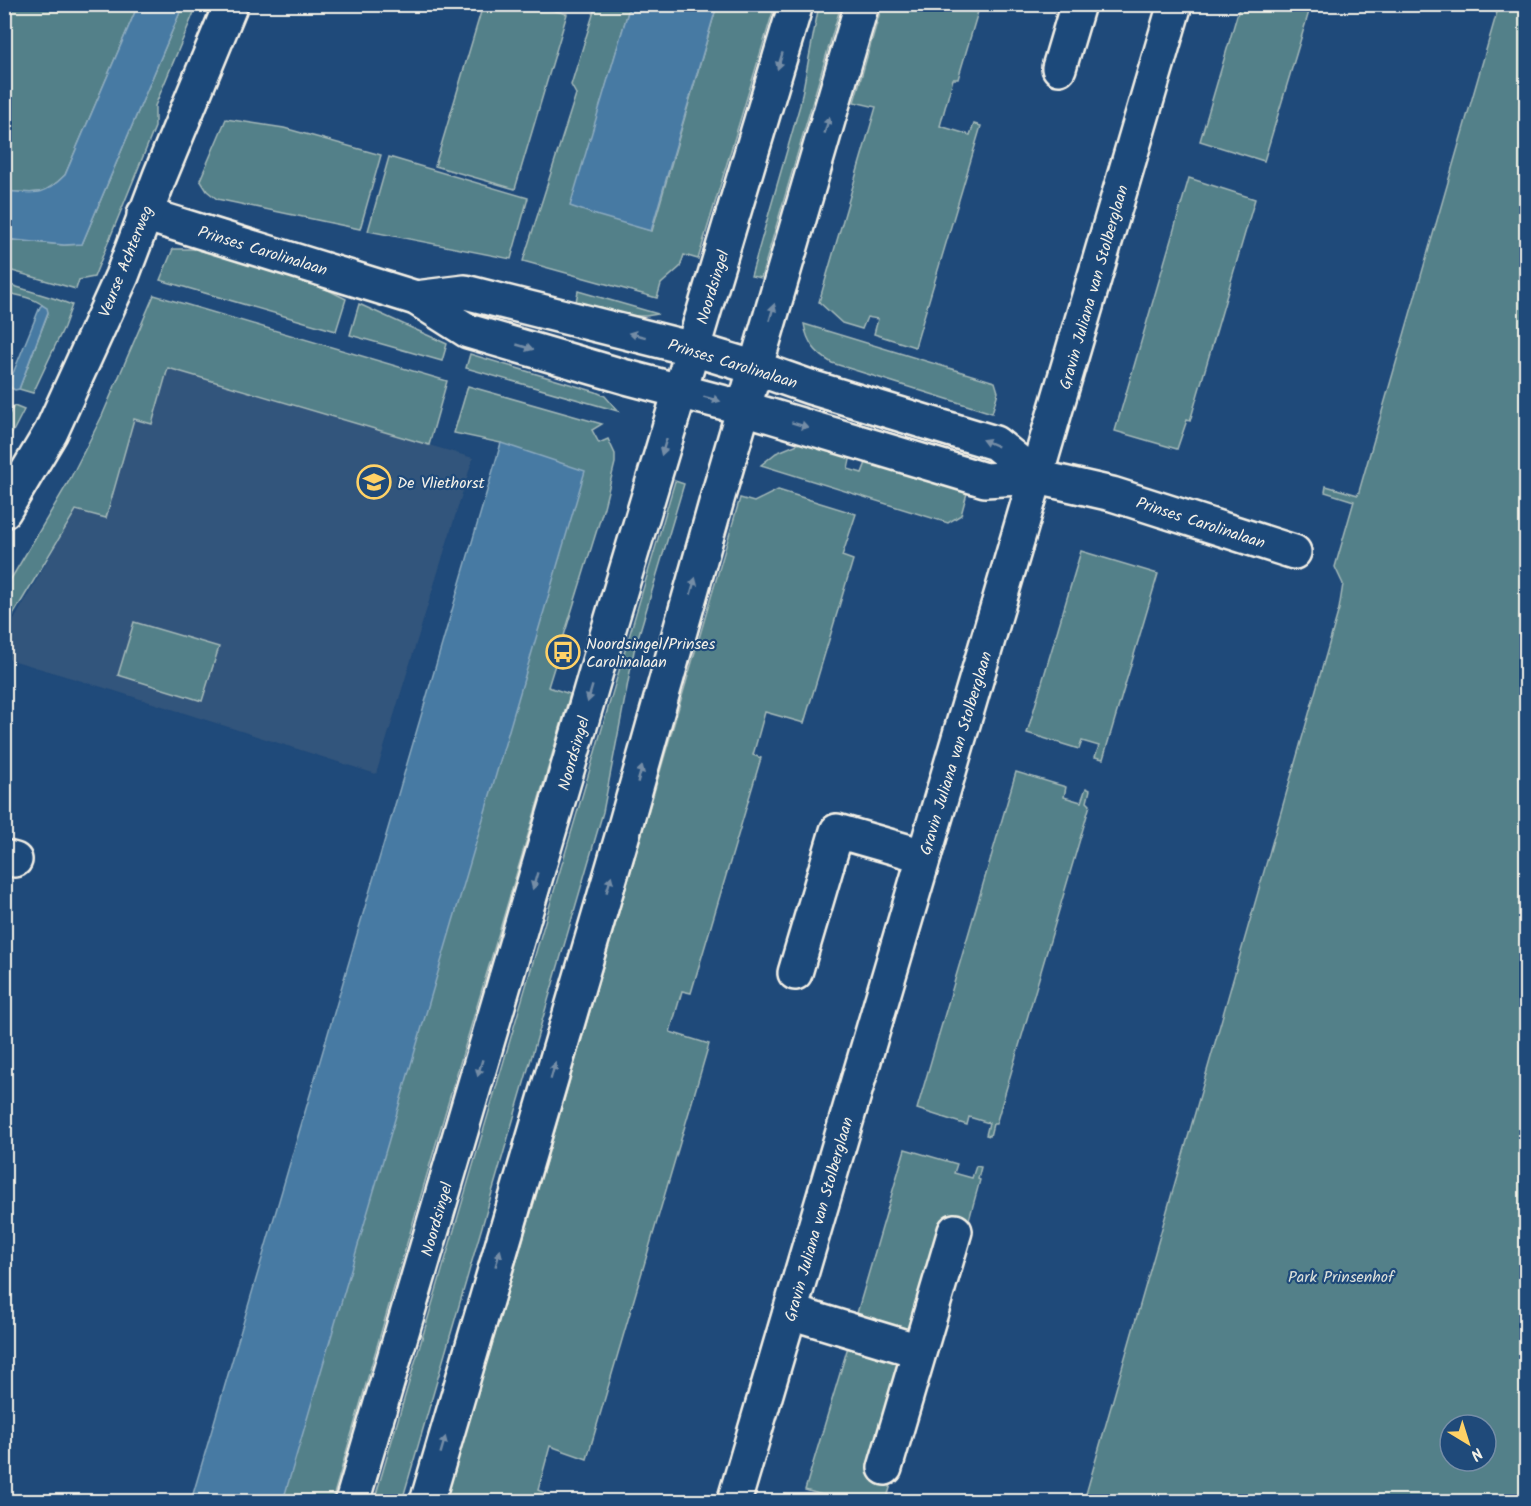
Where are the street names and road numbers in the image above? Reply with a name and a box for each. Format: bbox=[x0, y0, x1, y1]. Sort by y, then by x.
street label: Gravin Juliana van Stolberglaan bbox=[1053, 182, 1136, 393]
street label: Veurse Achterweg bbox=[93, 202, 160, 321]
street label: Prinses Carolinalaan bbox=[195, 220, 330, 283]
street label: Noordsingel bbox=[690, 247, 737, 328]
street label: Prinses Carolinalaan bbox=[665, 333, 800, 396]
street label: Prinses Carolinalaan bbox=[1133, 491, 1268, 556]
street label: Gravin Juliana van Stolberglaan bbox=[913, 648, 999, 858]
street label: Noordsingel bbox=[552, 713, 597, 794]
street label: Gravin Juliana van Stolberglaan bbox=[778, 1114, 861, 1325]
street label: Noordsingel bbox=[415, 1179, 460, 1260]

